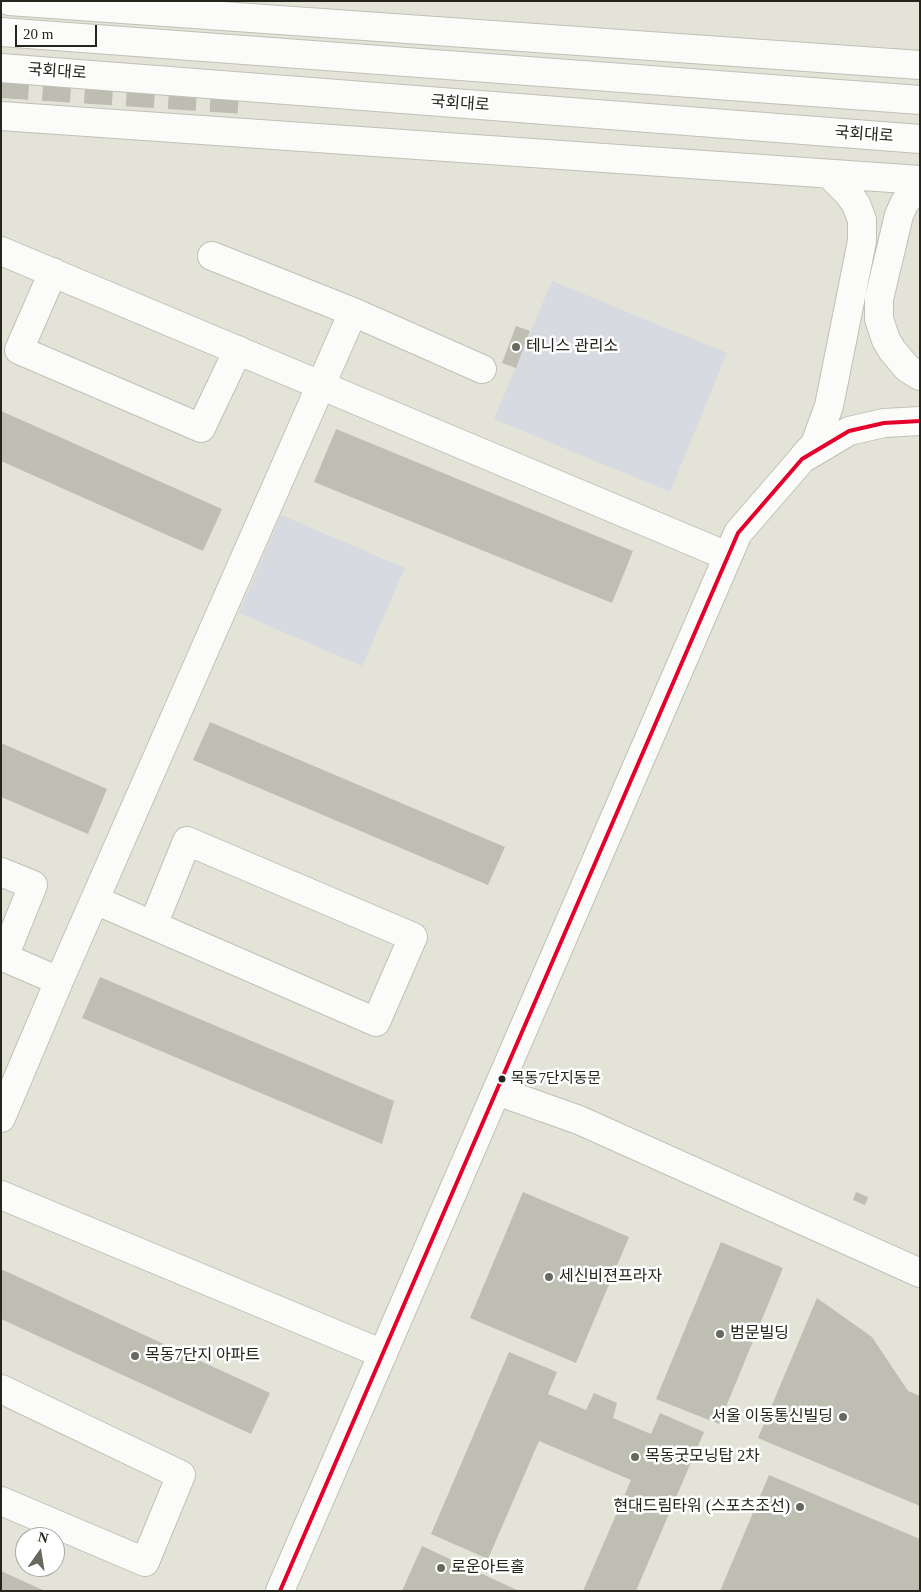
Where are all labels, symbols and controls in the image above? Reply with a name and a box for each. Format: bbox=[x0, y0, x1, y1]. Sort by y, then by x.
scale bar bbox=[18, 15, 100, 47]
text: 20 m bbox=[23, 26, 53, 42]
street label: 국회대로 bbox=[27, 60, 87, 84]
street label: 국회대로 bbox=[430, 92, 490, 116]
street label: 국회대로 bbox=[834, 123, 894, 147]
place label: 테니스 관리소 bbox=[526, 337, 618, 357]
marker: 테니스 관리소 bbox=[510, 341, 522, 353]
place label: 목동7단지동문 bbox=[511, 1070, 601, 1088]
marker: 목동7단지동문 bbox=[497, 1074, 507, 1084]
place label: 세신비젼프라자 bbox=[559, 1267, 662, 1287]
marker: 세신비젼프라자 bbox=[543, 1271, 555, 1283]
place label: 범문빌딩 bbox=[730, 1324, 789, 1344]
marker: 범문빌딩 bbox=[714, 1328, 726, 1340]
place label: 목동7단지 아파트 bbox=[145, 1346, 260, 1366]
marker: 목동7단지 아파트 bbox=[129, 1350, 141, 1362]
place label: 서울 이동통신빌딩 bbox=[711, 1407, 833, 1427]
marker: 서울 이동통신빌딩 bbox=[837, 1411, 849, 1423]
place label: 목동굿모닝탑 2차 bbox=[645, 1447, 760, 1467]
marker: 목동굿모닝탑 2차 bbox=[629, 1451, 641, 1463]
place label: 현대드림타워 (스포츠조선) bbox=[613, 1497, 790, 1517]
marker: 현대드림타워 (스포츠조선) bbox=[794, 1501, 806, 1513]
north arrow bbox=[15, 1527, 65, 1577]
text: N bbox=[37, 1529, 50, 1546]
place label: 로운아트홀 bbox=[451, 1558, 525, 1578]
marker: 로운아트홀 bbox=[435, 1562, 447, 1574]

